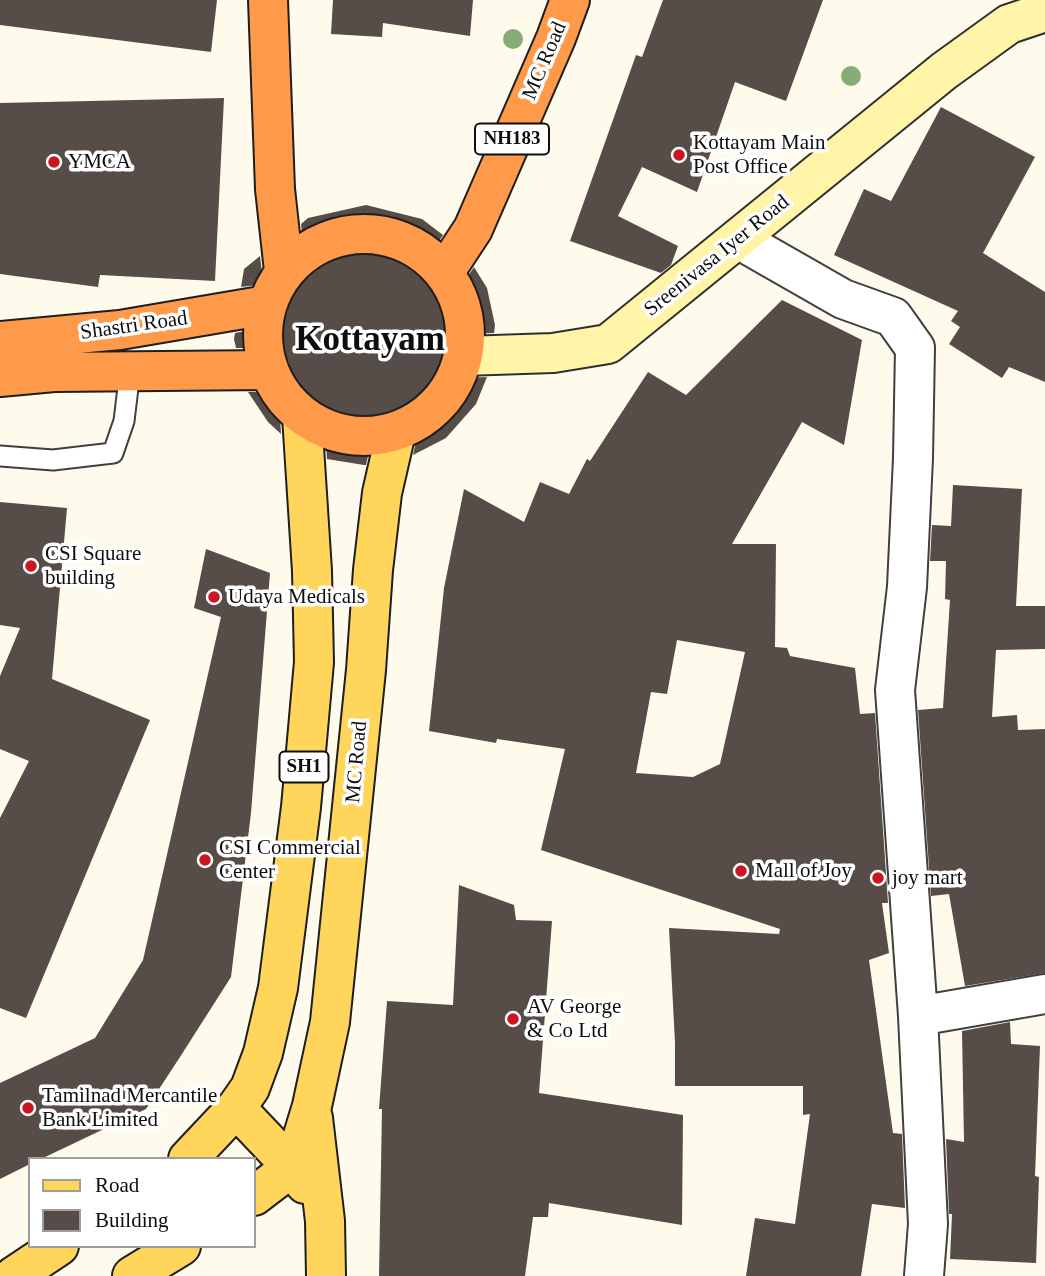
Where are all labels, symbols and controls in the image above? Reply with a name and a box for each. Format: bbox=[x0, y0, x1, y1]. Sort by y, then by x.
street label: MC Road bbox=[517, 18, 573, 104]
road number: NH183 bbox=[475, 124, 549, 154]
place label: Kottayam Main Post Office bbox=[693, 130, 825, 180]
marker: Kottayam Main Post Office bbox=[671, 147, 687, 163]
place label: YMCA bbox=[68, 149, 131, 175]
marker: YMCA bbox=[46, 154, 62, 170]
street label: Sreenivasa Iyer Road bbox=[639, 190, 795, 322]
street label: Shastri Road bbox=[79, 306, 189, 346]
district label: Kottayam bbox=[295, 320, 445, 362]
place label: CSI Square building bbox=[45, 541, 141, 591]
marker: CSI Square building bbox=[23, 558, 39, 574]
place label: Udaya Medicals bbox=[228, 584, 365, 610]
marker: Udaya Medicals bbox=[206, 589, 222, 605]
street label: MC Road bbox=[341, 720, 373, 804]
road number: SH1 bbox=[280, 752, 328, 782]
place label: CSI Commercial Center bbox=[219, 835, 361, 885]
marker: CSI Commercial Center bbox=[197, 852, 213, 868]
place label: Mall of Joy bbox=[755, 858, 852, 884]
marker: Mall of Joy bbox=[733, 863, 749, 879]
place label: joy mart bbox=[892, 865, 963, 891]
marker: joy mart bbox=[870, 870, 886, 886]
place label: AV George & Co Ltd bbox=[527, 994, 621, 1044]
marker: AV George & Co Ltd bbox=[505, 1011, 521, 1027]
place label: Tamilnad Mercantile Bank Limited bbox=[42, 1083, 217, 1133]
marker: Tamilnad Mercantile Bank Limited bbox=[20, 1100, 36, 1116]
legend bbox=[28, 1157, 256, 1248]
text: Road bbox=[95, 1173, 139, 1197]
text: Building bbox=[95, 1208, 169, 1232]

